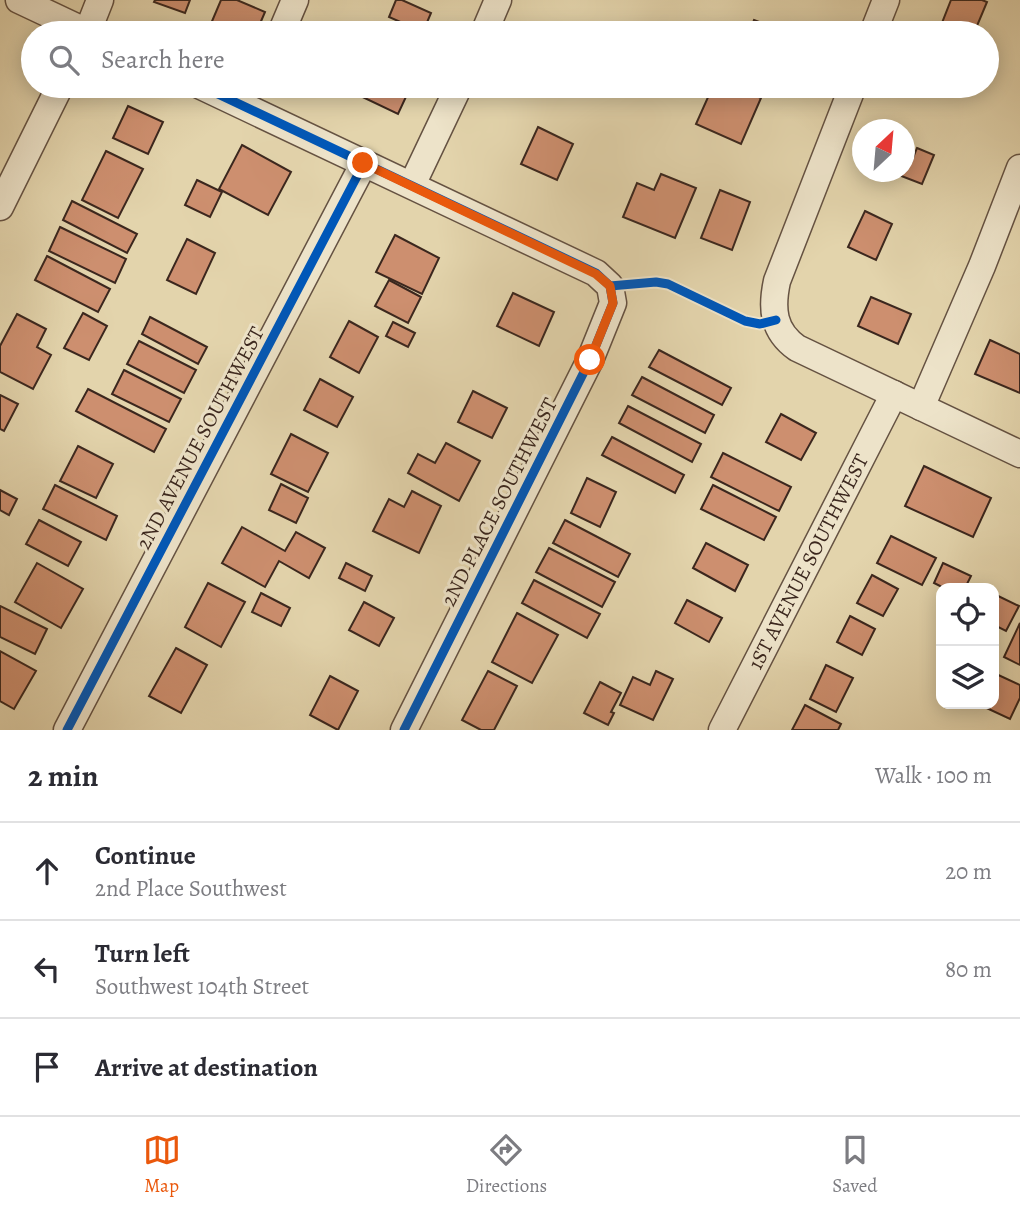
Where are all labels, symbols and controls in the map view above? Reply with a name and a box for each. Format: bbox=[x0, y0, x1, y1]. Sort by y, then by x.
search box bbox=[21, 21, 999, 98]
icon: search bbox=[45, 41, 83, 79]
text: Search here bbox=[101, 42, 225, 77]
north arrow bbox=[852, 119, 915, 182]
route end bbox=[347, 147, 378, 178]
street label: 2ND AVENUE SOUTHWEST bbox=[129, 321, 271, 554]
route start bbox=[574, 344, 605, 375]
street label: 2ND PLACE SOUTHWEST bbox=[434, 393, 564, 611]
street label: 1ST AVENUE SOUTHWEST bbox=[741, 449, 875, 674]
map controls bbox=[936, 583, 999, 709]
button: locate bbox=[936, 583, 999, 646]
button: layers bbox=[936, 646, 999, 709]
text: 2 min bbox=[28, 756, 98, 796]
text: Walk · 100 m bbox=[875, 760, 992, 791]
text: Continue bbox=[95, 838, 196, 873]
icon: ahead bbox=[28, 852, 66, 890]
text: 20 m bbox=[945, 856, 992, 887]
text: 2nd Place Southwest bbox=[95, 873, 287, 904]
text: Turn left bbox=[95, 936, 190, 971]
icon: left bbox=[28, 950, 66, 988]
text: 80 m bbox=[945, 954, 992, 985]
text: Southwest 104th Street bbox=[95, 971, 309, 1002]
icon: arrive bbox=[28, 1048, 66, 1086]
text: Arrive at destination bbox=[95, 1050, 318, 1085]
tab: Map bbox=[143, 1131, 181, 1199]
tab: Directions bbox=[466, 1131, 547, 1199]
tab: Saved bbox=[832, 1131, 877, 1199]

